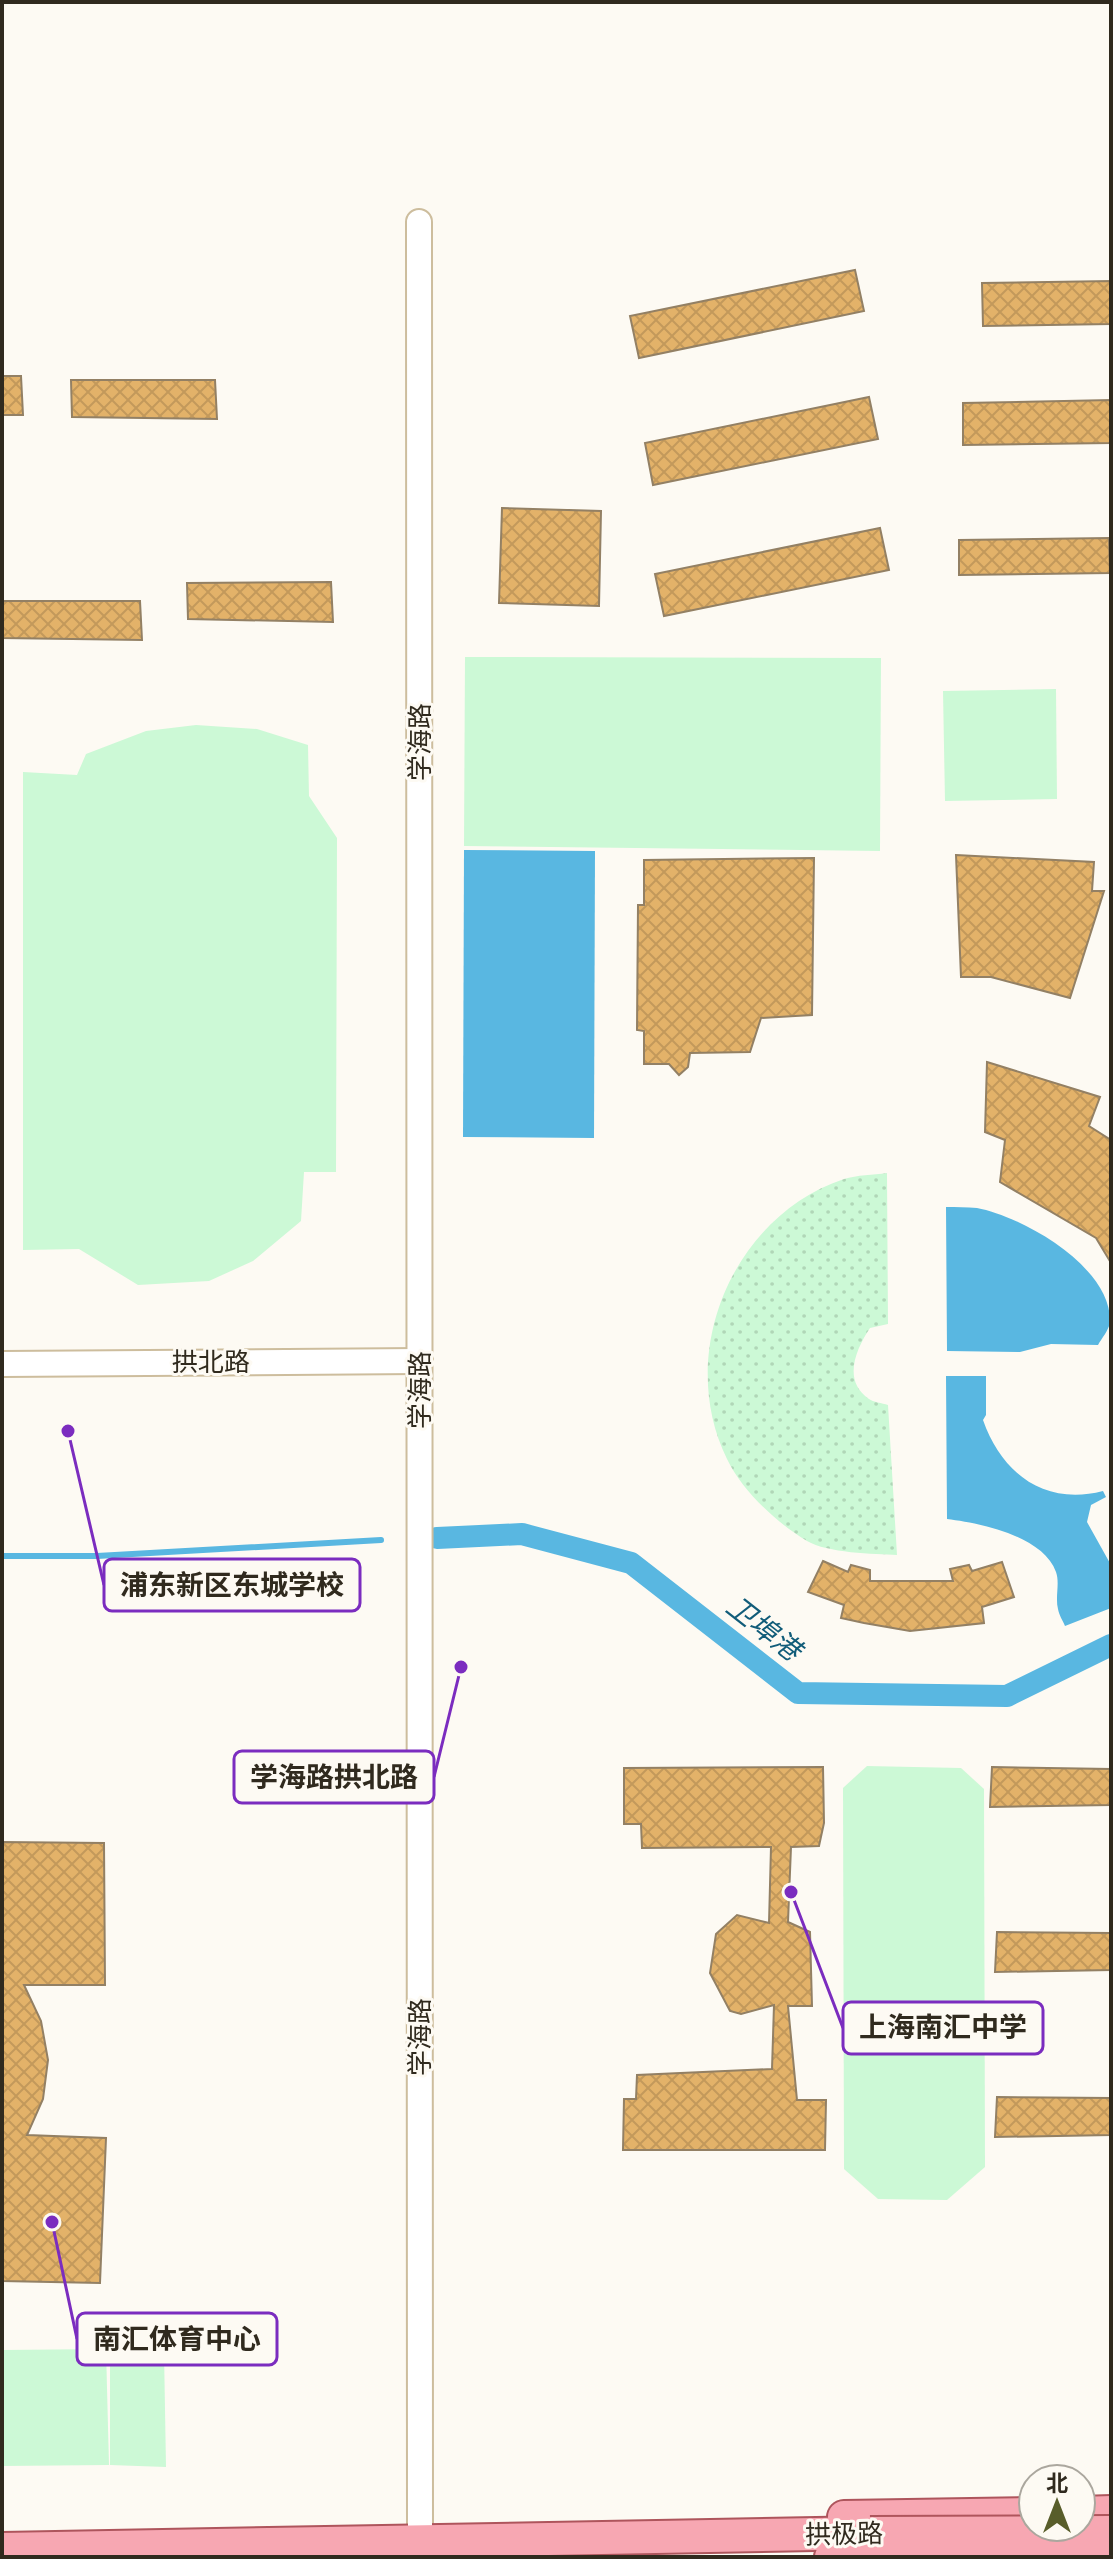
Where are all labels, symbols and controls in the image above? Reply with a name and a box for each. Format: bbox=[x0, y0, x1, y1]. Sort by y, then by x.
street label: 学海路 bbox=[403, 703, 437, 781]
street label: 拱北路 bbox=[172, 1345, 250, 1379]
street label: 学海路 bbox=[403, 1351, 437, 1429]
callout: 浦东新区东城学校 bbox=[104, 1559, 360, 1611]
text: 浦东新区东城学校 bbox=[120, 1567, 344, 1603]
water label: 卫埠港 bbox=[720, 1588, 811, 1670]
callout: 学海路拱北路 bbox=[234, 1751, 434, 1803]
text: 学海路拱北路 bbox=[250, 1759, 418, 1795]
street label: 学海路 bbox=[403, 1998, 437, 2076]
callout: 上海南汇中学 bbox=[843, 2002, 1043, 2054]
text: 上海南汇中学 bbox=[859, 2009, 1027, 2045]
callout: 南汇体育中心 bbox=[77, 2313, 277, 2365]
text: 南汇体育中心 bbox=[93, 2321, 261, 2357]
north arrow bbox=[1017, 2463, 1097, 2543]
text: 北 bbox=[1046, 2469, 1068, 2497]
street label: 拱极路 bbox=[805, 2516, 883, 2552]

